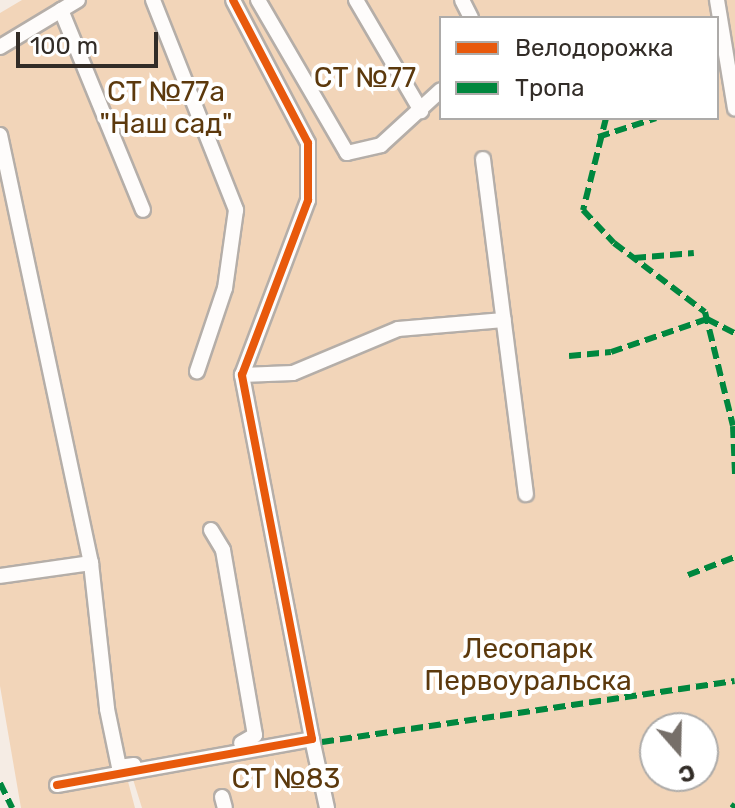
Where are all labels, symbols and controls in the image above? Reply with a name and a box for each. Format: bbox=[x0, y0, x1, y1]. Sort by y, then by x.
scale bar bbox=[20, 16, 162, 66]
legend bbox=[439, 16, 719, 120]
text: 100 m bbox=[30, 32, 98, 60]
text: Велодорожка bbox=[515, 34, 674, 62]
park label: СТ №77 bbox=[314, 61, 416, 95]
text: Тропа bbox=[515, 74, 584, 102]
park label: СТ №77а "Наш сад" bbox=[100, 75, 232, 141]
park label: Лесопарк Первоуральска bbox=[424, 632, 632, 698]
north arrow bbox=[639, 712, 719, 792]
text: С bbox=[675, 758, 699, 788]
park label: СТ №83 bbox=[232, 762, 340, 796]

